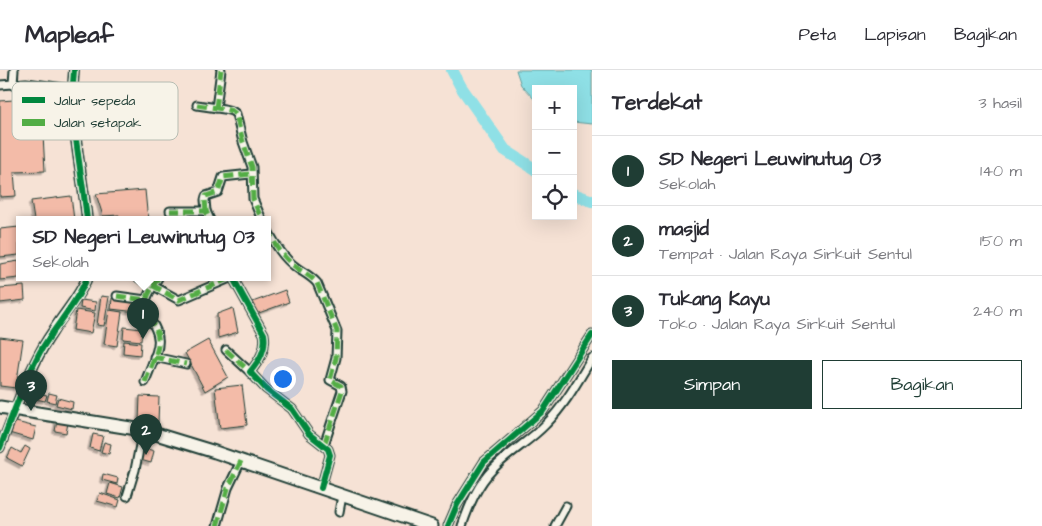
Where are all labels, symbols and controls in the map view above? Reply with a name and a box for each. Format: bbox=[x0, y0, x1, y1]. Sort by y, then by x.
text: Mapleaf bbox=[25, 18, 114, 52]
text: Peta bbox=[799, 22, 836, 47]
text: Lapisan bbox=[864, 22, 926, 47]
text: Bagikan bbox=[954, 22, 1017, 47]
legend bbox=[12, 82, 178, 140]
map controls bbox=[532, 85, 577, 220]
button: + bbox=[532, 85, 577, 130]
text: Terdekat bbox=[612, 88, 702, 117]
text: Jalur sepeda bbox=[54, 91, 135, 111]
text: 3 hasil bbox=[978, 92, 1022, 114]
text: Jalan setapak bbox=[54, 113, 142, 133]
button: − bbox=[532, 130, 577, 175]
text: SD Negeri Leuwinutug 03 bbox=[659, 146, 881, 173]
text: 1 bbox=[627, 160, 629, 182]
text: 140 m bbox=[980, 160, 1022, 182]
text: Sekolah bbox=[659, 173, 715, 195]
button: locate bbox=[532, 175, 577, 220]
popup bbox=[16, 216, 271, 281]
text: masjid bbox=[659, 216, 709, 243]
text: SD Negeri Leuwinutug 03 bbox=[32, 224, 255, 251]
text: 2 bbox=[623, 230, 633, 252]
text: 150 m bbox=[980, 230, 1022, 252]
text: Tempat · Jalan Raya Sirkuit Sentul bbox=[659, 243, 912, 265]
text: Sekolah bbox=[32, 251, 89, 273]
text: Tukang Kayu bbox=[659, 286, 770, 313]
pin: 1 bbox=[127, 298, 159, 339]
text: 3 bbox=[624, 300, 632, 322]
text: 240 m bbox=[973, 300, 1022, 322]
text: Toko · Jalan Raya Sirkuit Sentul bbox=[659, 313, 895, 335]
button: Simpan bbox=[612, 360, 812, 409]
button: Bagikan bbox=[822, 360, 1022, 409]
your location bbox=[270, 366, 296, 392]
pin: 3 bbox=[15, 370, 47, 411]
pin: 2 bbox=[130, 414, 162, 455]

